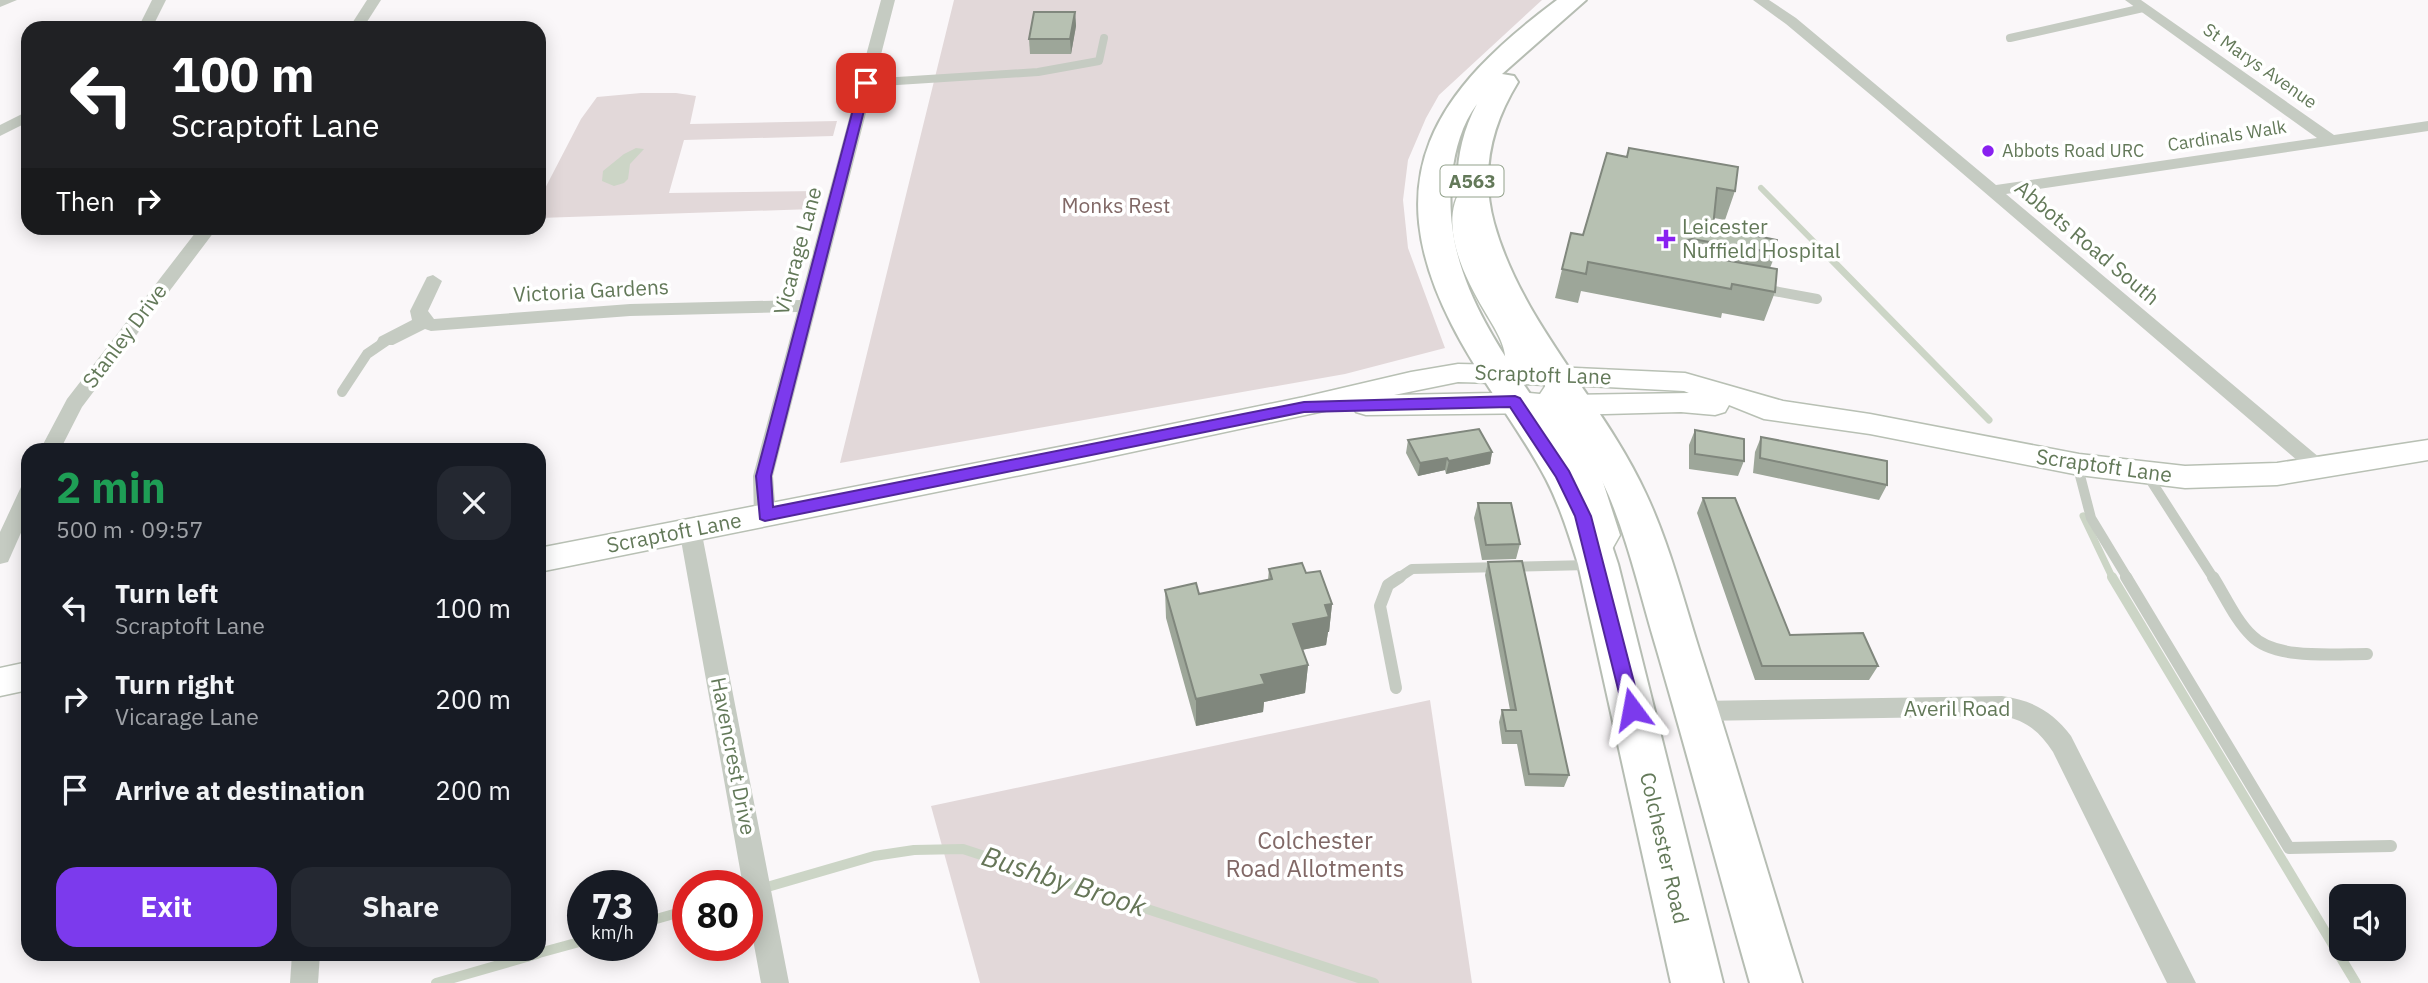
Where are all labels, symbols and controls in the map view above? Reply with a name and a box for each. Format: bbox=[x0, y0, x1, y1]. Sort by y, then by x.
street label: St Marys Avenue bbox=[2199, 18, 2322, 114]
text: 100 m bbox=[171, 42, 315, 105]
icon: left bbox=[56, 49, 147, 140]
pin bbox=[836, 53, 896, 113]
icon: arrive bbox=[847, 64, 885, 102]
text: Scraptoft Lane bbox=[171, 104, 380, 146]
street label: Cardinals Walk bbox=[2166, 115, 2288, 156]
place label: Abbots Road URC bbox=[2002, 139, 2144, 162]
marker: Abbots Road URC bbox=[1980, 143, 1996, 159]
road number: A563 bbox=[1440, 166, 1504, 196]
street label: Abbots Road South bbox=[2009, 173, 2166, 311]
icon: right bbox=[129, 182, 167, 220]
text: Then bbox=[56, 184, 115, 218]
street label: Vicarage Lane bbox=[767, 184, 828, 318]
park label: Monks Rest bbox=[1062, 191, 1170, 219]
place label: Leicester Nuffield Hospital bbox=[1682, 212, 1841, 264]
marker: Leicester Nuffield Hospital bbox=[1656, 229, 1676, 249]
street label: Victoria Gardens bbox=[512, 272, 670, 308]
street label: Stanley Drive bbox=[76, 277, 173, 393]
street label: Scraptoft Lane bbox=[1474, 358, 1612, 390]
street label: Scraptoft Lane bbox=[2034, 442, 2174, 488]
text: 2 min bbox=[56, 460, 166, 515]
button: close bbox=[437, 466, 511, 540]
street label: Scraptoft Lane bbox=[604, 505, 744, 559]
text: 500 m · 09:57 bbox=[56, 514, 203, 544]
text: Turn left bbox=[115, 576, 218, 610]
icon: left bbox=[56, 589, 94, 627]
text: 100 m bbox=[435, 591, 511, 625]
text: Scraptoft Lane bbox=[115, 610, 265, 640]
text: Turn right bbox=[115, 667, 234, 701]
position arrow bbox=[1595, 672, 1669, 746]
street label: Havencrest Drive bbox=[705, 674, 763, 837]
icon: right bbox=[56, 680, 94, 718]
text: 200 m bbox=[435, 682, 511, 716]
street label: Averil Road bbox=[1904, 694, 2010, 722]
text: Vicarage Lane bbox=[115, 701, 259, 731]
street label: Colchester Road bbox=[1634, 769, 1696, 926]
icon: arrive bbox=[56, 771, 94, 809]
text: Arrive at destination bbox=[115, 773, 365, 807]
text: 200 m bbox=[435, 773, 511, 807]
park label: Colchester Road Allotments bbox=[1226, 824, 1404, 884]
water label: Bushby Brook bbox=[977, 837, 1151, 925]
button: Exit bbox=[56, 867, 277, 947]
button: Share bbox=[291, 867, 511, 947]
speed limit sign: 80 bbox=[672, 870, 763, 961]
text: 73 bbox=[591, 883, 634, 929]
map controls bbox=[2329, 884, 2406, 961]
button: sound bbox=[2329, 884, 2406, 961]
text: km/h bbox=[591, 921, 634, 944]

